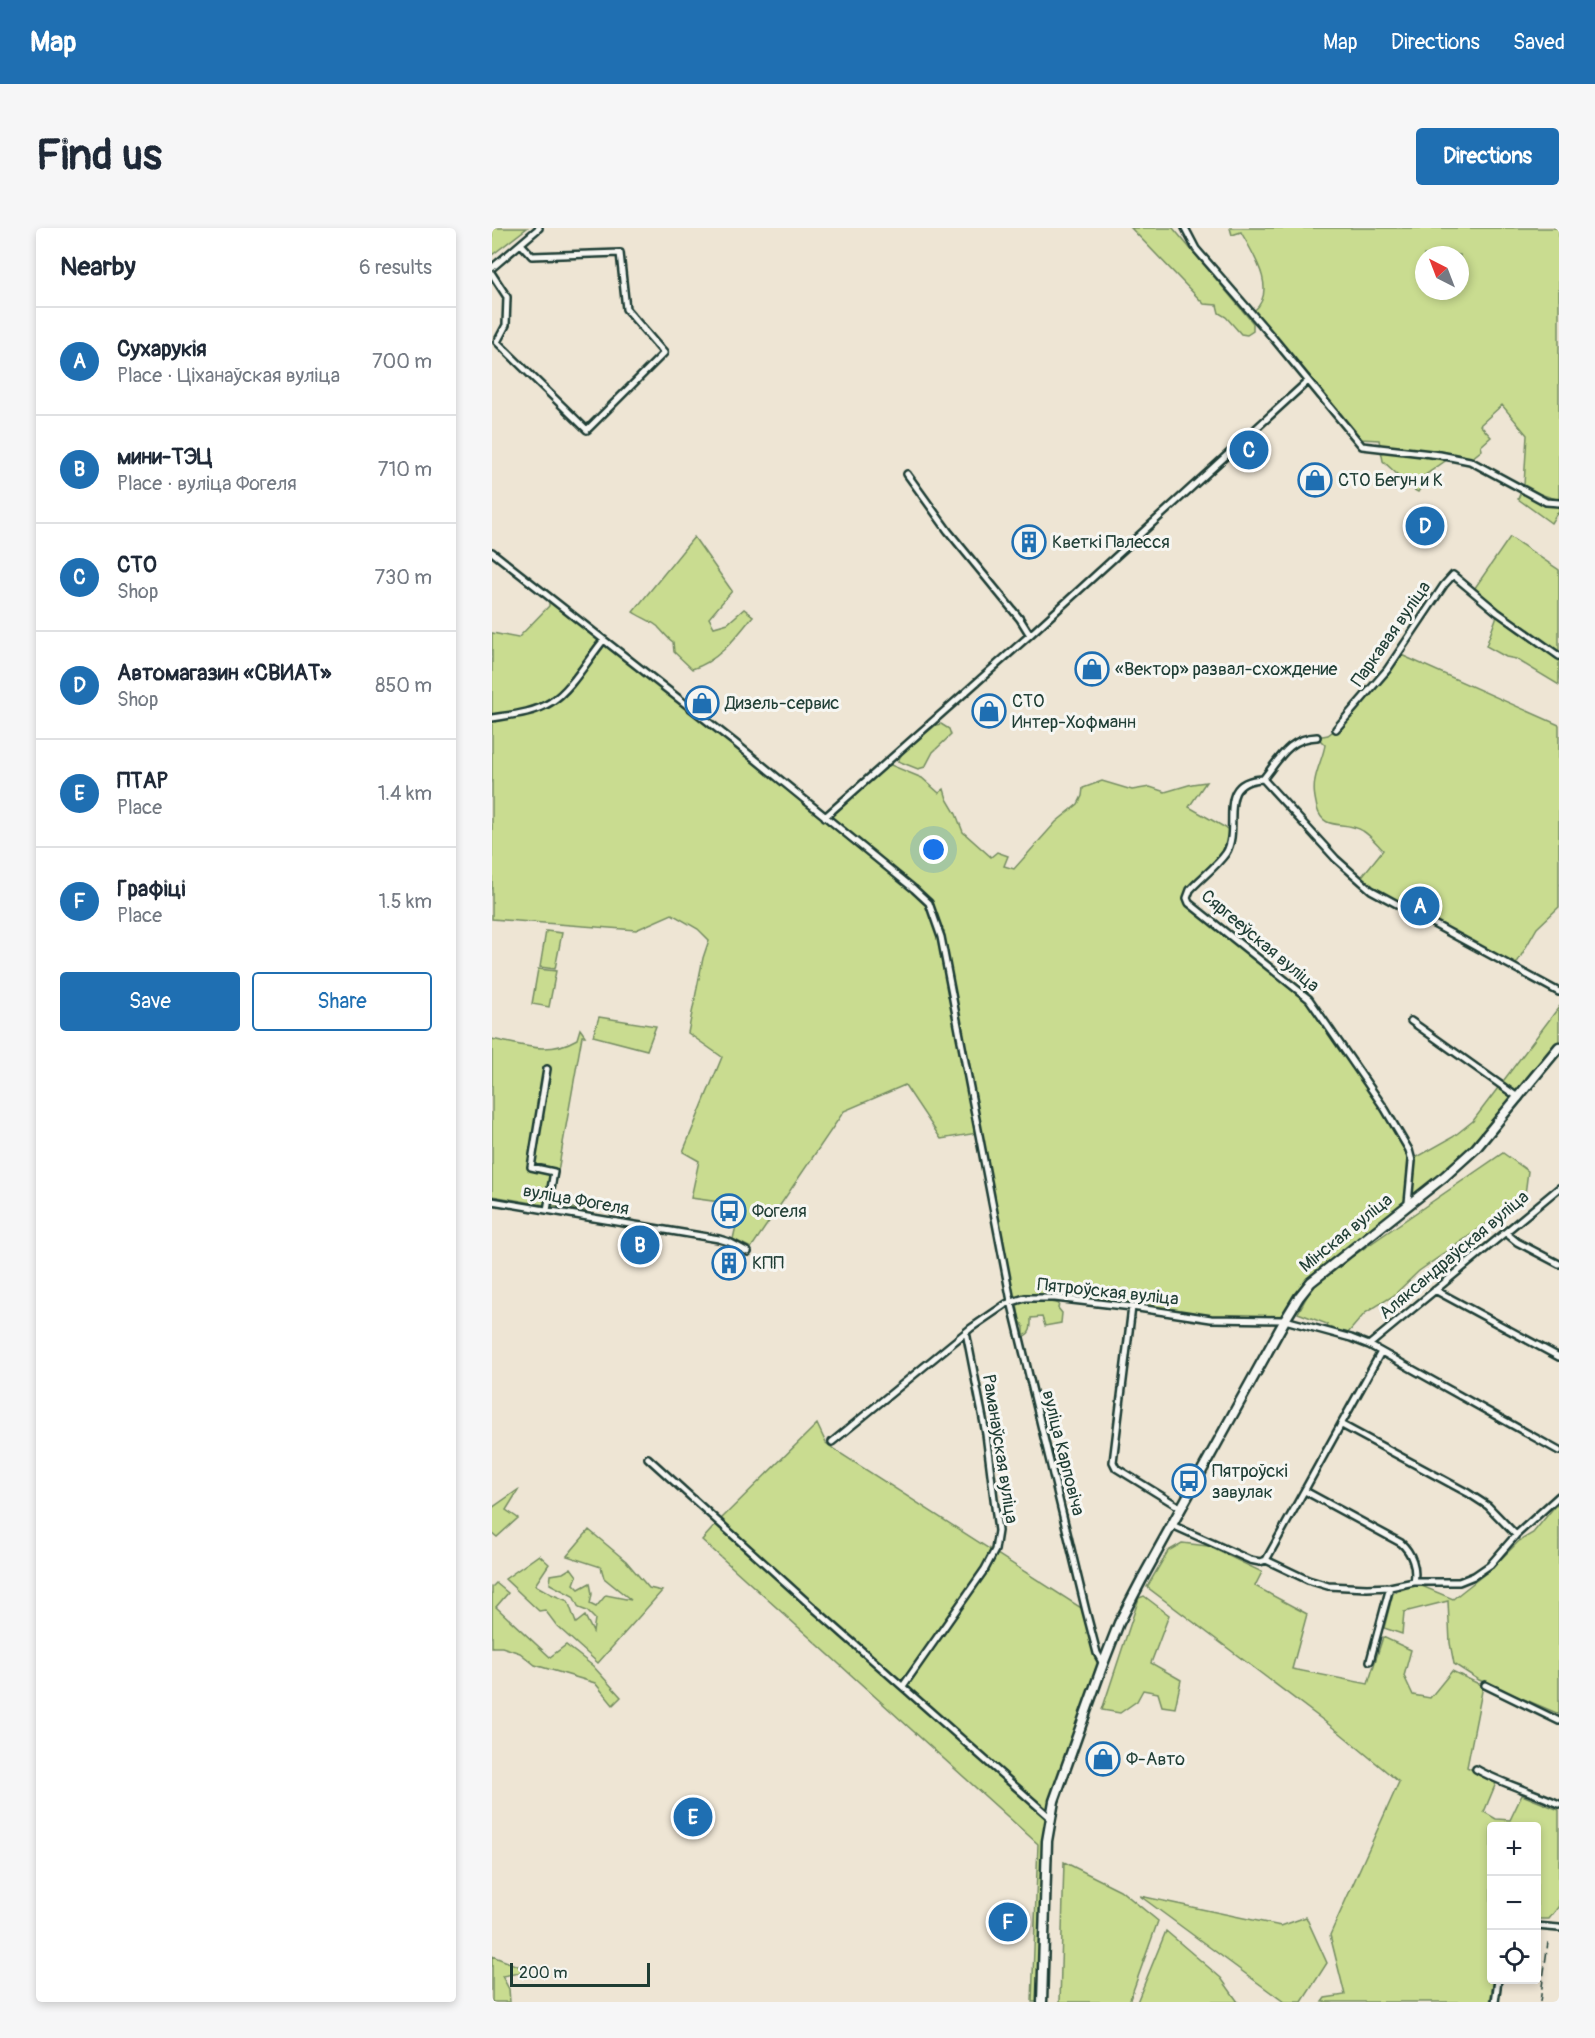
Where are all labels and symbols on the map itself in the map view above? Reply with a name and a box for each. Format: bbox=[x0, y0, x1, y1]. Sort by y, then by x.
north arrow bbox=[1415, 246, 1469, 300]
pin: C bbox=[1230, 428, 1269, 472]
shop icon: СТО Бегун и К bbox=[1297, 462, 1333, 498]
place label: СТО Бегун и К bbox=[1338, 469, 1443, 492]
pin: D bbox=[1406, 504, 1444, 548]
building icon: Кветкі Палесся bbox=[1011, 524, 1047, 560]
place label: Кветкі Палесся bbox=[1052, 531, 1170, 554]
street label: Паркавая вуліца bbox=[1346, 577, 1436, 691]
shop icon: «Вектор» развал-схождение bbox=[1074, 651, 1110, 687]
place label: «Вектор» развал-схождение bbox=[1115, 658, 1337, 681]
shop icon: Дизель-сервис bbox=[684, 685, 720, 721]
place label: СТО Интер-Хофманн bbox=[1012, 690, 1136, 734]
place label: Дизель-сервис bbox=[724, 692, 839, 715]
shop icon: СТО Интер-Хофманн bbox=[971, 693, 1007, 729]
your location bbox=[919, 835, 948, 864]
pin: A bbox=[1400, 884, 1440, 928]
street label: Сяргееўская вуліца bbox=[1196, 885, 1324, 997]
street label: вуліца Фогеля bbox=[521, 1179, 631, 1221]
street label: Аляксандраўская вуліца bbox=[1374, 1185, 1534, 1325]
street label: Мінская вуліца bbox=[1295, 1188, 1397, 1278]
bus stop icon: Фогеля bbox=[711, 1193, 747, 1229]
place label: Фогеля bbox=[752, 1200, 807, 1223]
pin: B bbox=[620, 1222, 660, 1268]
building icon: КПП bbox=[711, 1245, 747, 1281]
place label: КПП bbox=[752, 1252, 784, 1275]
street label: Пятроўская вуліца bbox=[1036, 1273, 1180, 1311]
street label: Раманаўская вуліца bbox=[977, 1373, 1023, 1525]
street label: вуліца Карповіча bbox=[1036, 1388, 1090, 1518]
place label: Пятроўскі завулак bbox=[1212, 1460, 1288, 1504]
bus stop icon: Пятроўскі завулак bbox=[1171, 1463, 1207, 1499]
shop icon: Ф-Авто bbox=[1085, 1741, 1121, 1777]
place label: Ф-Авто bbox=[1126, 1748, 1185, 1771]
pin: E bbox=[674, 1794, 712, 1840]
pin: F bbox=[988, 1900, 1028, 1944]
scale bar bbox=[510, 1960, 650, 1988]

